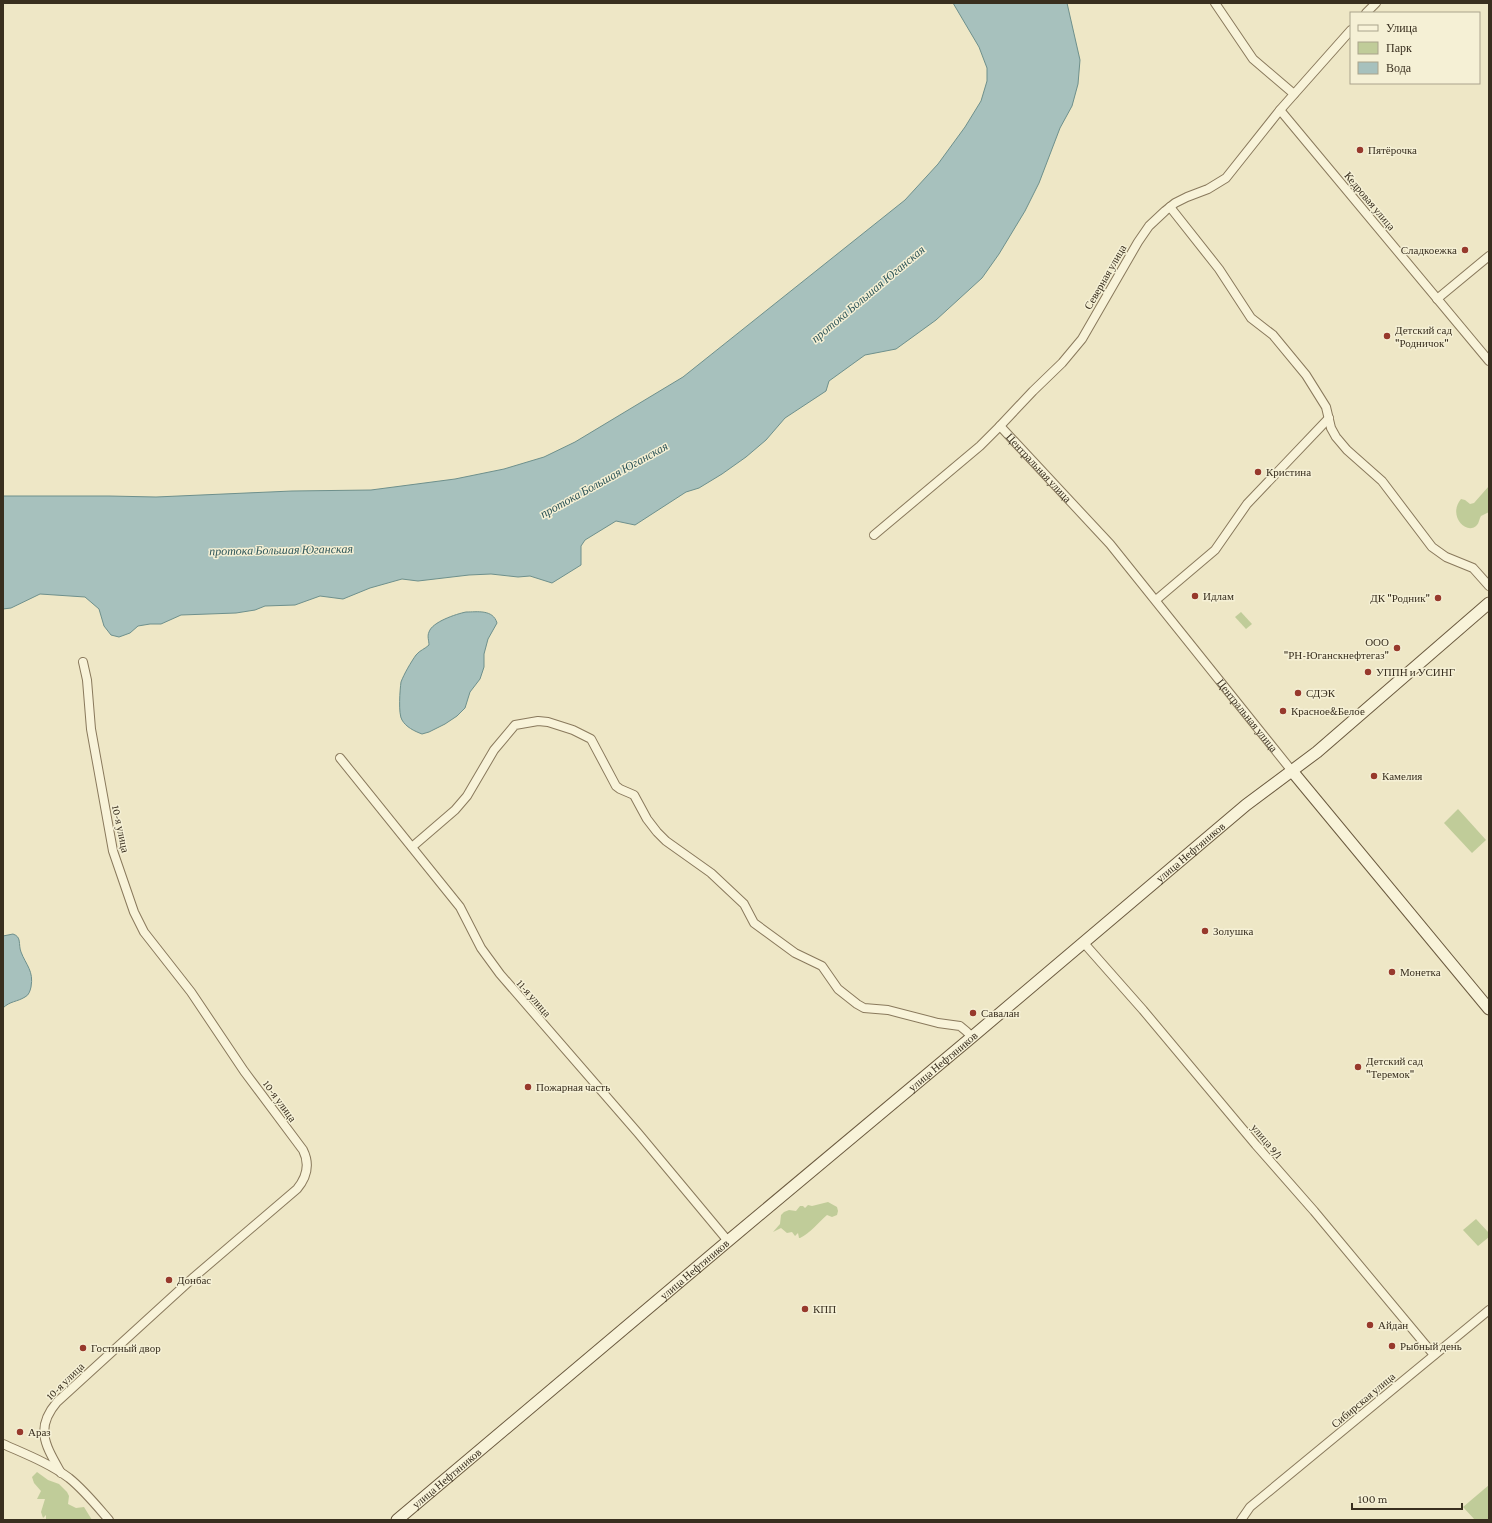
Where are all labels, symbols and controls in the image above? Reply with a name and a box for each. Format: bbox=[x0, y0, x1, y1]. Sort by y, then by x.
legend bbox=[1350, 12, 1480, 84]
text: Улица bbox=[1386, 21, 1418, 35]
text: Парк bbox=[1386, 41, 1412, 55]
text: Вода bbox=[1386, 61, 1412, 75]
place label: Пятёрочка bbox=[1368, 144, 1417, 156]
marker: Пятёрочка bbox=[1355, 145, 1365, 155]
street label: Кедровая улица bbox=[1342, 169, 1398, 233]
water label: протока Большая Юганская bbox=[808, 242, 928, 346]
street label: Северная улица bbox=[1082, 242, 1128, 312]
place label: Сладкоежка bbox=[1401, 244, 1457, 256]
marker: Сладкоежка bbox=[1460, 245, 1470, 255]
place label: Детский сад "Родничок" bbox=[1395, 324, 1452, 349]
marker: Детский сад "Родничок" bbox=[1382, 331, 1392, 341]
street label: Центральная улица bbox=[1004, 431, 1074, 505]
water label: протока Большая Юганская bbox=[538, 439, 671, 521]
place label: Кристина bbox=[1266, 466, 1311, 478]
marker: Кристина bbox=[1253, 467, 1263, 477]
water label: протока Большая Юганская bbox=[209, 542, 353, 558]
place label: Идлам bbox=[1203, 590, 1234, 602]
marker: Идлам bbox=[1190, 591, 1200, 601]
place label: ДК "Родник" bbox=[1370, 592, 1430, 604]
marker: ДК "Родник" bbox=[1433, 593, 1443, 603]
place label: ООО "РН-Юганскнефтегаз" bbox=[1284, 636, 1389, 661]
marker: ООО "РН-Юганскнефтегаз" bbox=[1392, 643, 1402, 653]
place label: УППН и УСИНГ bbox=[1376, 666, 1455, 678]
marker: УППН и УСИНГ bbox=[1363, 667, 1373, 677]
street label: Центральная улица bbox=[1215, 677, 1280, 754]
place label: СДЭК bbox=[1306, 687, 1336, 699]
marker: СДЭК bbox=[1293, 688, 1303, 698]
place label: Красное&Белое bbox=[1291, 705, 1365, 717]
marker: Красное&Белое bbox=[1278, 706, 1288, 716]
place label: Камелия bbox=[1382, 770, 1422, 782]
marker: Камелия bbox=[1369, 771, 1379, 781]
street label: 10-я улица bbox=[110, 804, 132, 854]
street label: улица Нефтяников bbox=[1153, 820, 1227, 885]
place label: Золушка bbox=[1213, 925, 1254, 937]
marker: Золушка bbox=[1200, 926, 1210, 936]
place label: Монетка bbox=[1400, 966, 1441, 978]
marker: Монетка bbox=[1387, 967, 1397, 977]
street label: 11-я улица bbox=[515, 977, 554, 1019]
place label: Савалан bbox=[981, 1007, 1020, 1019]
marker: Савалан bbox=[968, 1008, 978, 1018]
street label: улица Нефтяников bbox=[906, 1029, 980, 1094]
place label: Детский сад "Теремок" bbox=[1366, 1055, 1423, 1080]
marker: Детский сад "Теремок" bbox=[1353, 1062, 1363, 1072]
street label: 10-я улица bbox=[261, 1078, 299, 1124]
place label: Пожарная часть bbox=[536, 1081, 610, 1093]
marker: Пожарная часть bbox=[523, 1082, 533, 1092]
street label: улица 9/1 bbox=[1249, 1121, 1285, 1161]
street label: улица Нефтяников bbox=[658, 1237, 731, 1302]
place label: Донбас bbox=[177, 1274, 211, 1286]
marker: Донбас bbox=[164, 1275, 174, 1285]
place label: КПП bbox=[813, 1303, 836, 1315]
marker: КПП bbox=[800, 1304, 810, 1314]
place label: Айдан bbox=[1378, 1319, 1408, 1331]
marker: Айдан bbox=[1365, 1320, 1375, 1330]
place label: Рыбный день bbox=[1400, 1340, 1462, 1352]
marker: Рыбный день bbox=[1387, 1341, 1397, 1351]
place label: Гостиный двор bbox=[91, 1342, 161, 1354]
marker: Гостиный двор bbox=[78, 1343, 88, 1353]
street label: 10-я улица bbox=[44, 1360, 87, 1402]
street label: Сибирская улица bbox=[1329, 1370, 1397, 1430]
place label: Араз bbox=[28, 1426, 51, 1438]
marker: Араз bbox=[15, 1427, 25, 1437]
street label: улица Нефтяников bbox=[410, 1446, 484, 1511]
scale bar bbox=[1352, 1485, 1462, 1511]
text: 100 m bbox=[1358, 1492, 1388, 1506]

